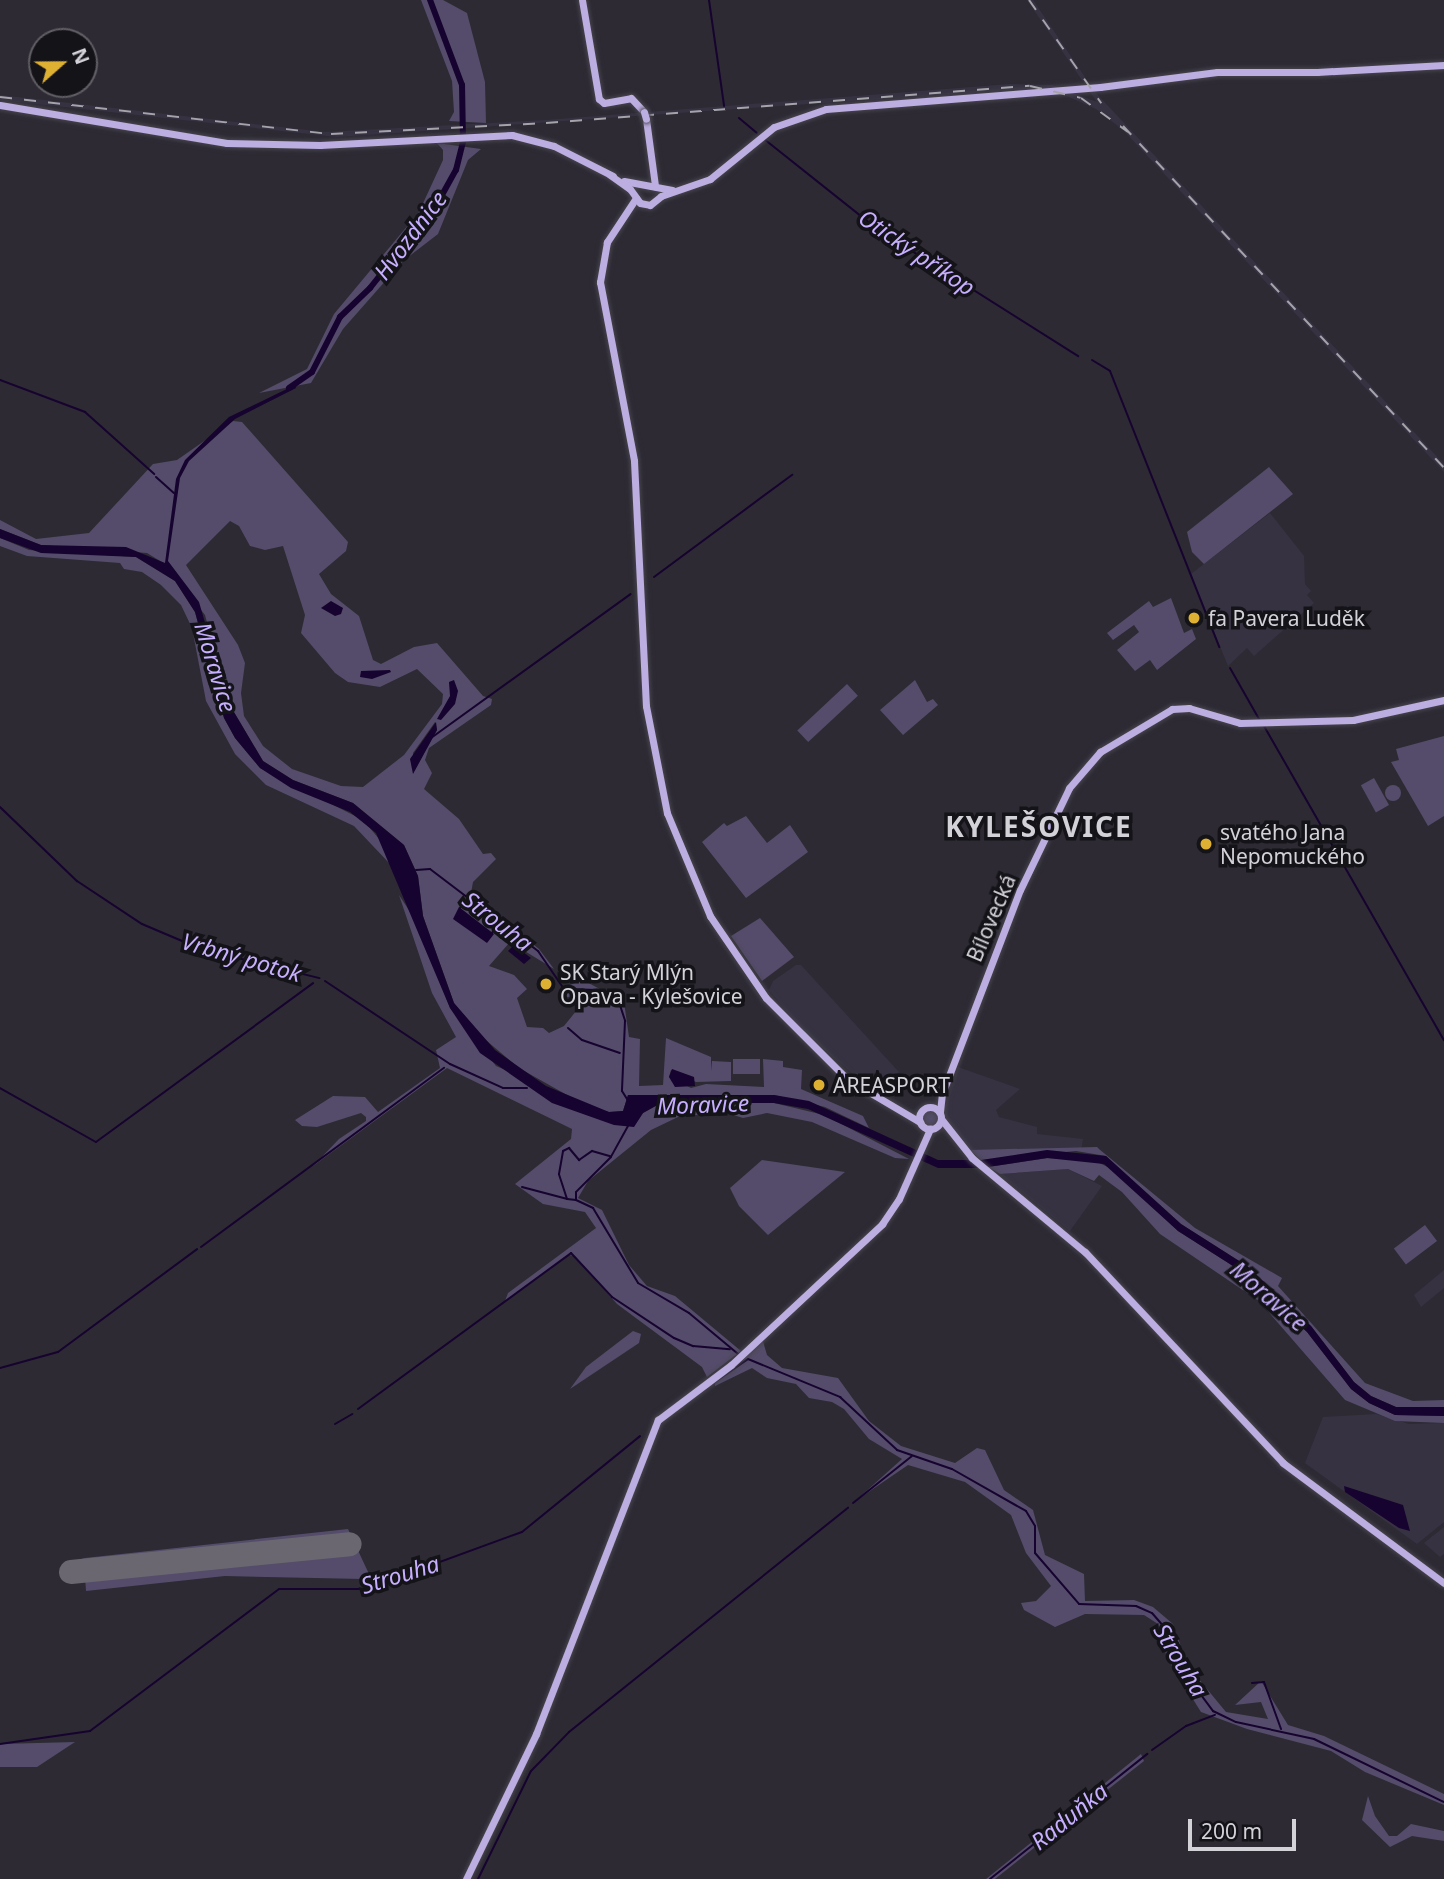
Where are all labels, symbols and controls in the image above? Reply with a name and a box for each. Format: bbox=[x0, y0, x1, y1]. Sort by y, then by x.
north arrow bbox=[28, 28, 98, 98]
text: N bbox=[66, 44, 96, 68]
water label: Hvozdnice bbox=[368, 185, 452, 285]
water label: Otický příkop bbox=[854, 203, 980, 301]
place label: fa Pavera Luděk bbox=[1208, 605, 1365, 631]
marker: fa Pavera Luděk bbox=[1186, 610, 1202, 626]
water label: Moravice bbox=[189, 619, 243, 715]
district label: KYLEŠOVICE bbox=[947, 809, 1131, 843]
place label: svatého Jana Nepomuckého bbox=[1220, 819, 1365, 869]
marker: svatého Jana Nepomuckého bbox=[1198, 836, 1214, 852]
street label: Bílovecká bbox=[961, 871, 1021, 965]
water label: Strouha bbox=[458, 885, 538, 957]
water label: Vrbný potok bbox=[179, 927, 305, 987]
place label: SK Starý Mlýn Opava - Kylešovice bbox=[560, 959, 743, 1009]
marker: SK Starý Mlýn Opava - Kylešovice bbox=[538, 976, 554, 992]
place label: AREASPORT bbox=[833, 1072, 950, 1098]
marker: AREASPORT bbox=[811, 1077, 827, 1093]
water label: Moravice bbox=[656, 1089, 750, 1119]
water label: Moravice bbox=[1225, 1255, 1313, 1337]
water label: Strouha bbox=[357, 1549, 443, 1599]
water label: Strouha bbox=[1148, 1618, 1214, 1702]
water label: Raduňka bbox=[1025, 1777, 1113, 1855]
scale bar bbox=[1192, 1806, 1300, 1850]
text: 200 m bbox=[1201, 1817, 1262, 1845]

